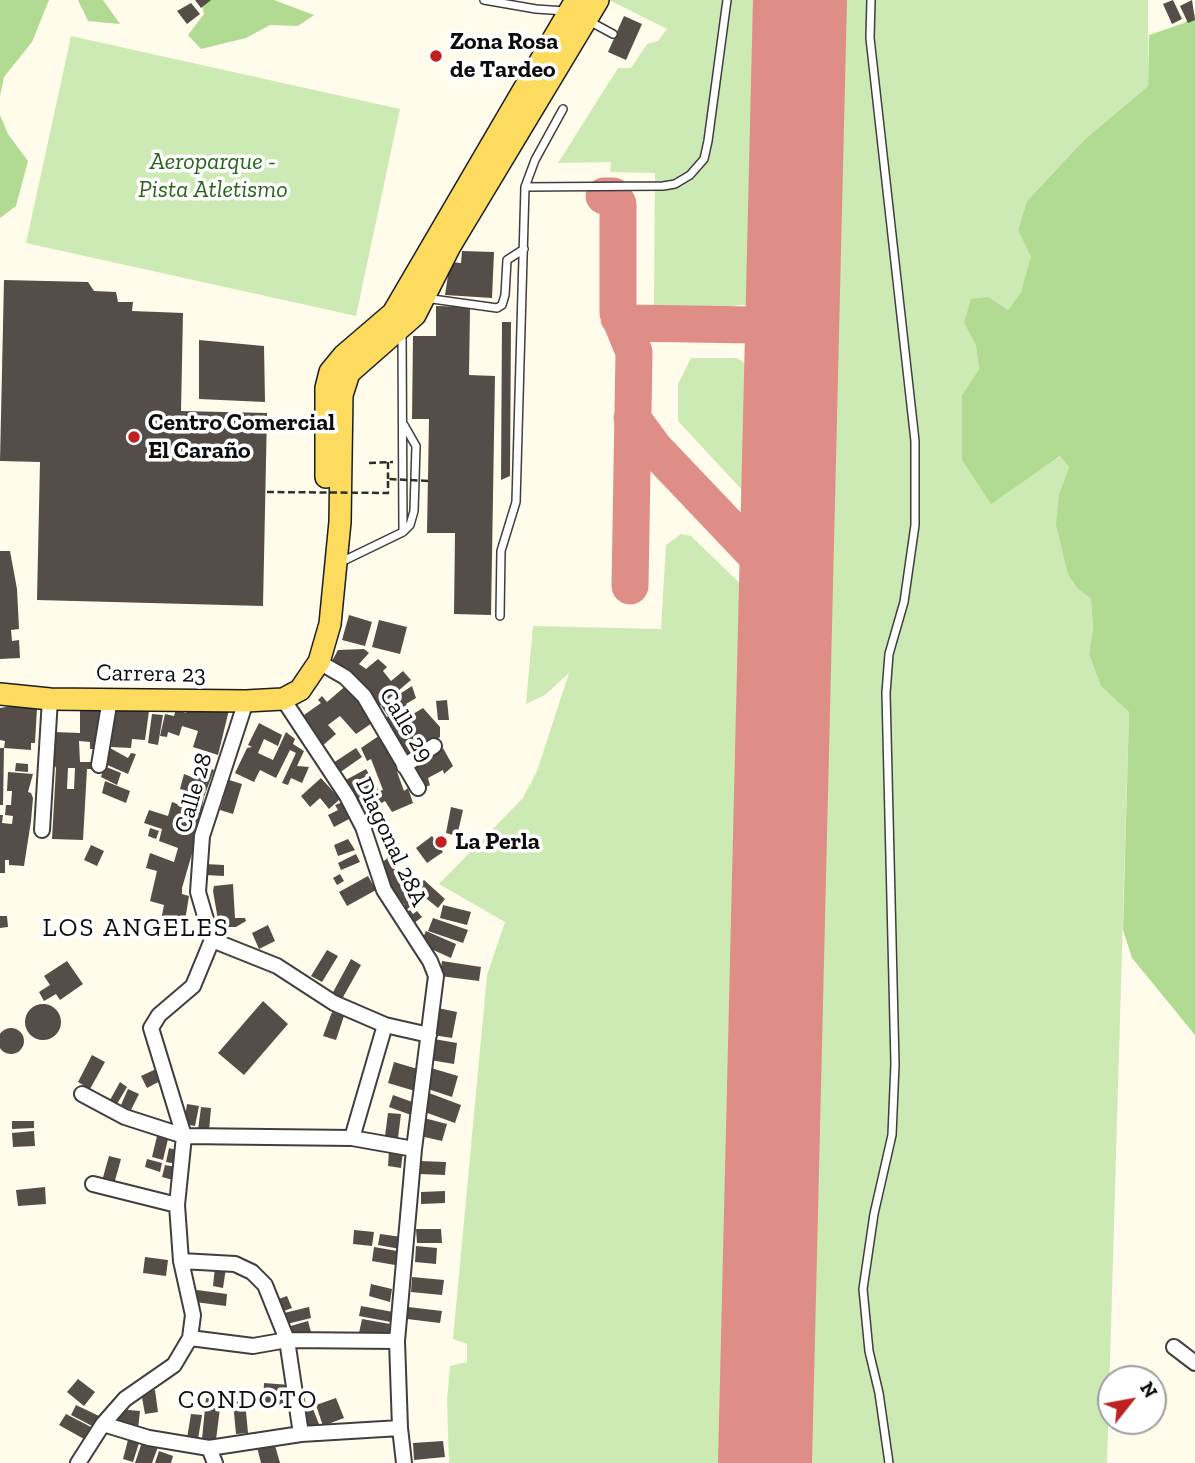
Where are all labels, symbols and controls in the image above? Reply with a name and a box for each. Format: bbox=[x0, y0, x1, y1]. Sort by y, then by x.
place label: Zona Rosa de Tardeo bbox=[450, 28, 558, 84]
marker: Zona Rosa de Tardeo bbox=[428, 48, 444, 64]
park label: Aeroparque - Pista Atletismo bbox=[138, 148, 288, 204]
place label: Centro Comercial El Caraño bbox=[148, 409, 335, 465]
marker: Centro Comercial El Caraño bbox=[126, 429, 142, 445]
street label: Carrera 23 bbox=[96, 659, 206, 689]
street label: Calle 29 bbox=[373, 683, 439, 767]
street label: Calle 28 bbox=[169, 750, 219, 836]
street label: Diagonal 28A bbox=[349, 773, 433, 911]
place label: La Perla bbox=[455, 828, 540, 856]
marker: La Perla bbox=[433, 834, 449, 850]
district label: LOS ANGELES bbox=[44, 913, 228, 945]
north arrow bbox=[1097, 1365, 1167, 1435]
text: N bbox=[1135, 1378, 1162, 1402]
district label: CONDOTO bbox=[179, 1385, 317, 1417]

